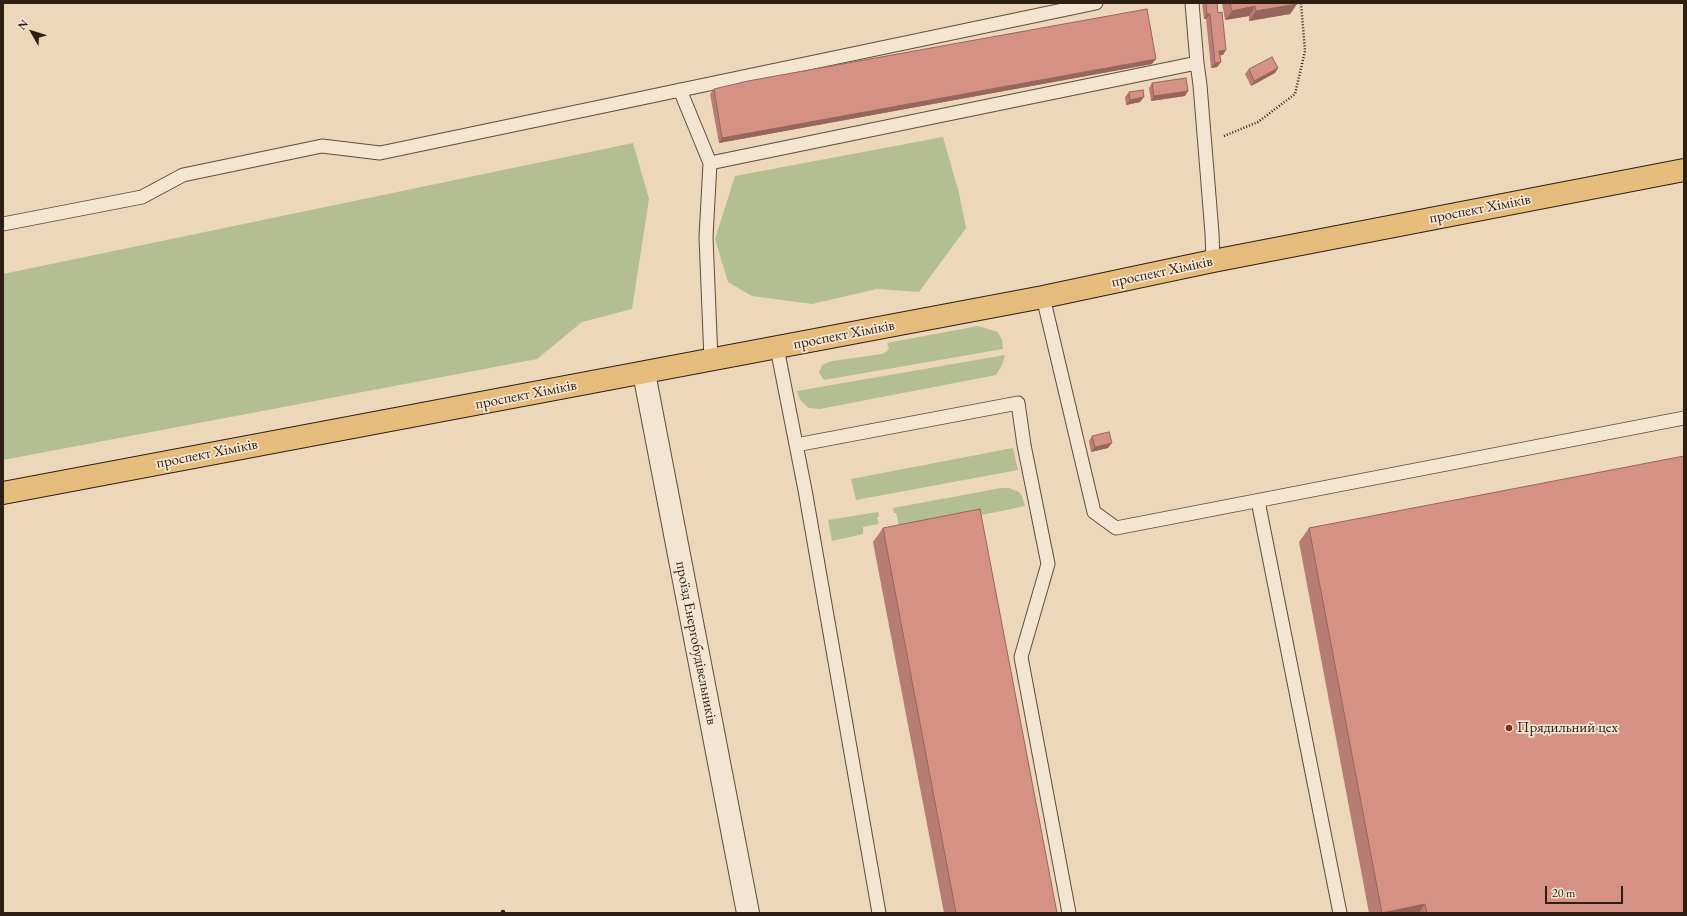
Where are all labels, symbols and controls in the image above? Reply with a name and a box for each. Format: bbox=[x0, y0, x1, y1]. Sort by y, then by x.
north arrow bbox=[12, 12, 52, 52]
text: N bbox=[14, 17, 31, 32]
street label: проспект Хіміків bbox=[1428, 190, 1532, 228]
street label: проспект Хіміків bbox=[1110, 253, 1214, 291]
street label: проспект Хіміків bbox=[792, 316, 896, 354]
street label: проспект Хіміків bbox=[474, 376, 578, 414]
street label: проспект Хіміків bbox=[155, 435, 259, 473]
street label: проїзд Енергобудівельників bbox=[671, 560, 721, 726]
place label: Прядильний цех bbox=[1517, 719, 1618, 737]
marker: Прядильний цех bbox=[1504, 723, 1514, 733]
scale bar bbox=[1547, 878, 1625, 904]
text: 20 m bbox=[1552, 885, 1575, 901]

